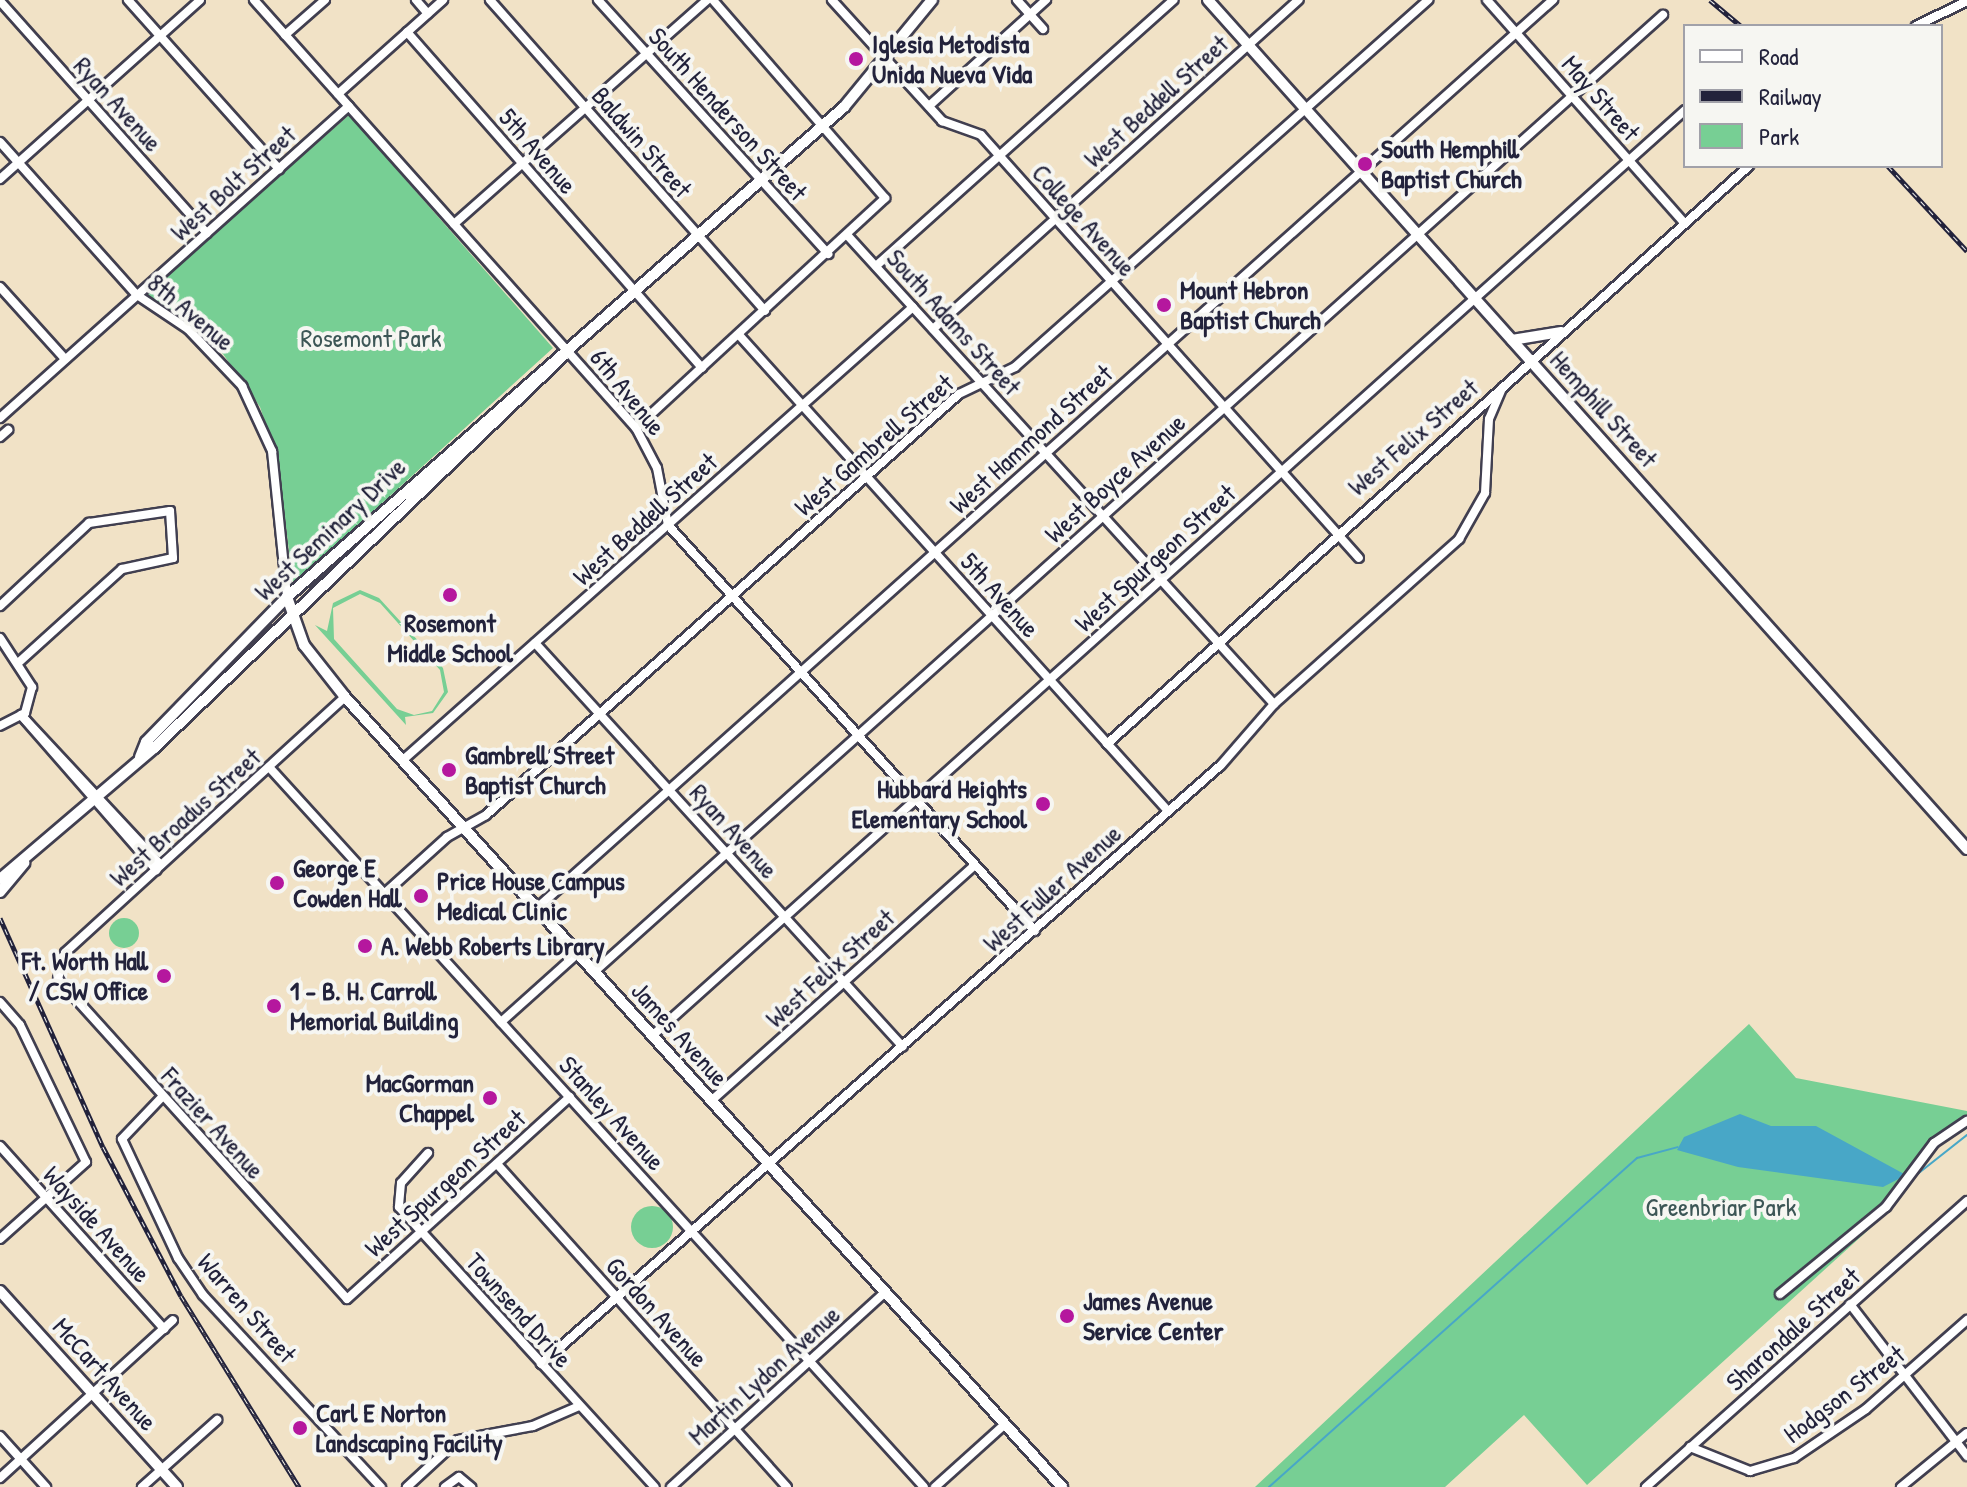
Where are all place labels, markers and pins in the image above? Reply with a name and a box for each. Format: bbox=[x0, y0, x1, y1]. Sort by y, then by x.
place label: Iglesia Metodista Unida Nueva Vida bbox=[872, 28, 1032, 90]
marker: Iglesia Metodista Unida Nueva Vida bbox=[847, 50, 865, 68]
place label: South Hemphill Baptist Church bbox=[1381, 133, 1522, 194]
marker: South Hemphill Baptist Church bbox=[1356, 155, 1374, 173]
place label: Mount Hebron Baptist Church bbox=[1180, 274, 1321, 336]
marker: Mount Hebron Baptist Church bbox=[1155, 296, 1173, 314]
marker: Rosemont Middle School bbox=[441, 586, 459, 604]
place label: Rosemont Middle School bbox=[387, 607, 513, 668]
place label: Gambrell Street Baptist Church bbox=[465, 739, 614, 800]
marker: Gambrell Street Baptist Church bbox=[440, 761, 458, 779]
place label: Hubbard Heights Elementary School bbox=[852, 773, 1027, 834]
marker: Hubbard Heights Elementary School bbox=[1034, 795, 1052, 813]
place label: George E Cowden Hall bbox=[293, 852, 402, 914]
place label: Price House Campus Medical Clinic bbox=[437, 865, 625, 926]
marker: George E Cowden Hall bbox=[268, 874, 286, 892]
marker: Price House Campus Medical Clinic bbox=[412, 887, 430, 905]
place label: A. Webb Roberts Library bbox=[381, 930, 605, 962]
marker: A. Webb Roberts Library bbox=[356, 937, 374, 955]
place label: Ft. Worth Hall / CSW Office bbox=[22, 945, 148, 1006]
marker: Ft. Worth Hall / CSW Office bbox=[155, 967, 173, 985]
place label: 1 - B. H. Carroll Memorial Building bbox=[290, 975, 459, 1036]
marker: 1 - B. H. Carroll Memorial Building bbox=[265, 997, 283, 1015]
place label: MacGorman Chappel bbox=[366, 1067, 474, 1128]
marker: MacGorman Chappel bbox=[481, 1089, 499, 1107]
place label: James Avenue Service Center bbox=[1083, 1285, 1224, 1346]
marker: James Avenue Service Center bbox=[1058, 1307, 1076, 1325]
place label: Carl E Norton Landscaping Facility bbox=[316, 1397, 503, 1458]
marker: Carl E Norton Landscaping Facility bbox=[291, 1419, 309, 1437]

